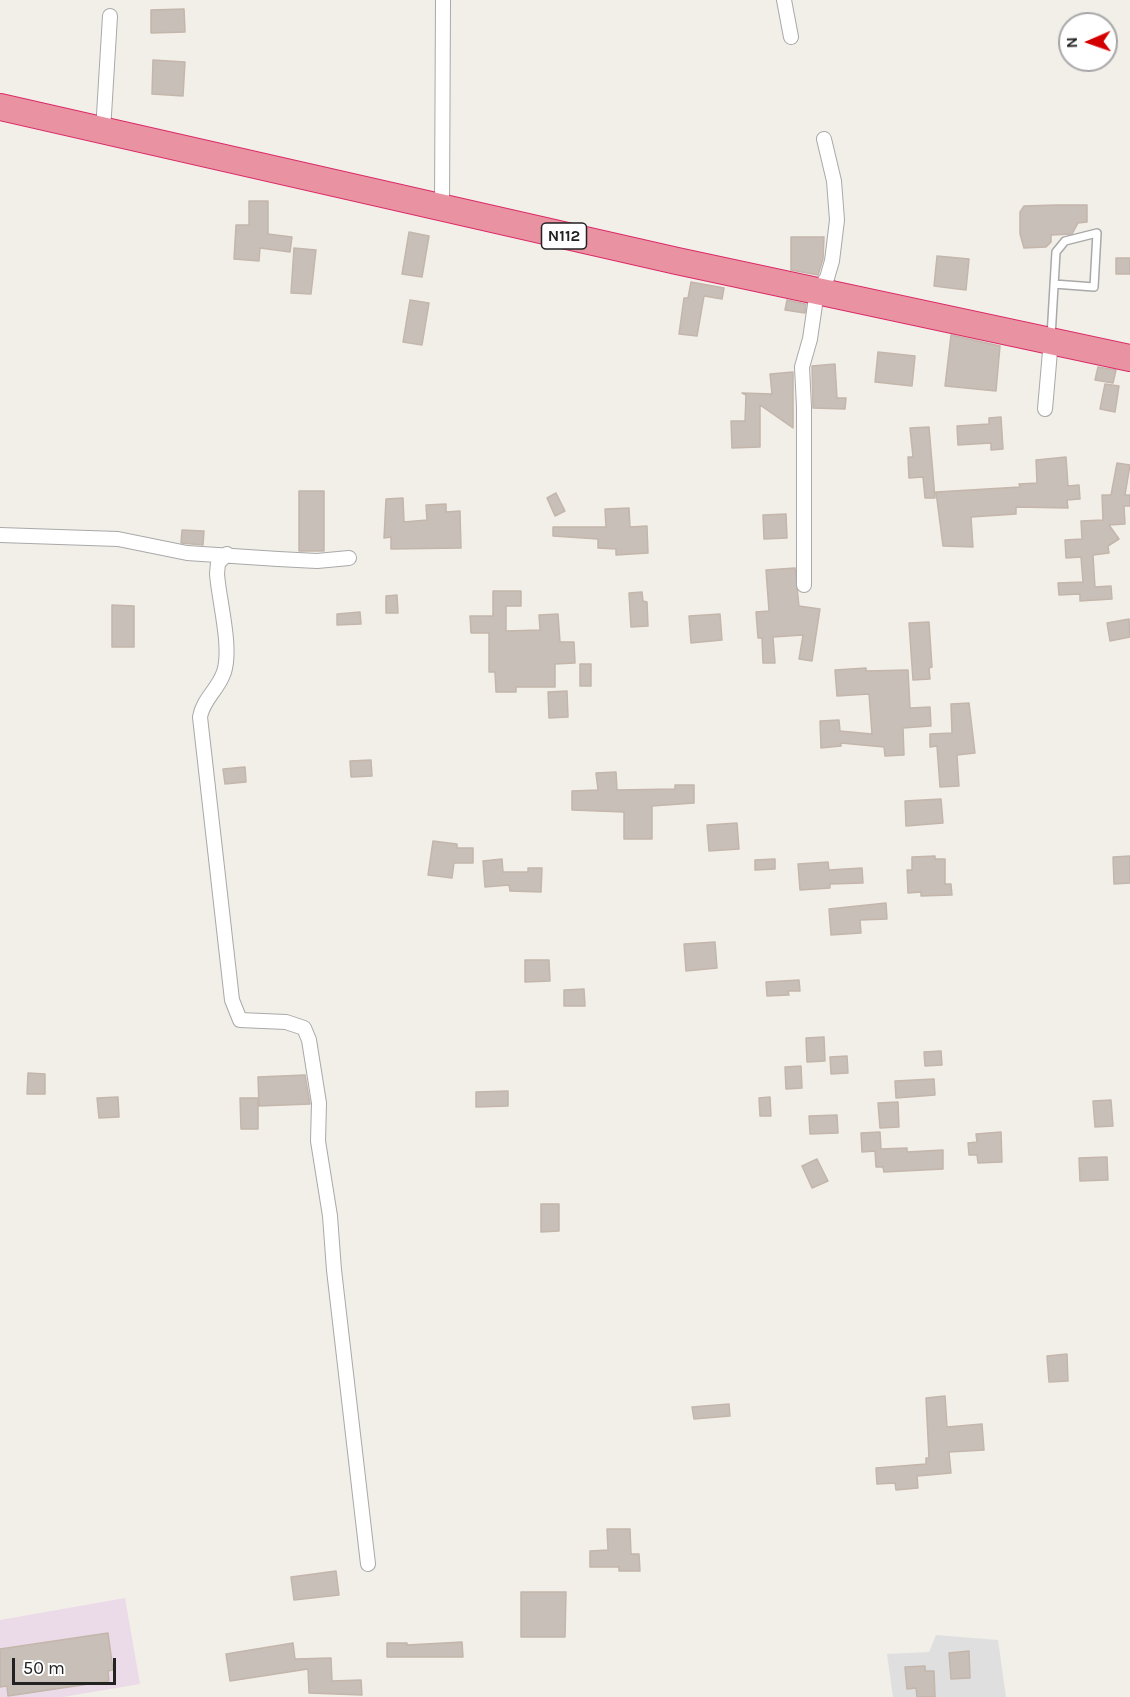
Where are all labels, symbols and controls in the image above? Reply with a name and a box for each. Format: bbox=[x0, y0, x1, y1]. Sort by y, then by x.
north arrow bbox=[1058, 12, 1118, 72]
text: N bbox=[1062, 37, 1081, 49]
road number: N112 bbox=[542, 223, 586, 249]
scale bar bbox=[15, 1646, 118, 1684]
text: 50 m bbox=[23, 1657, 65, 1679]

